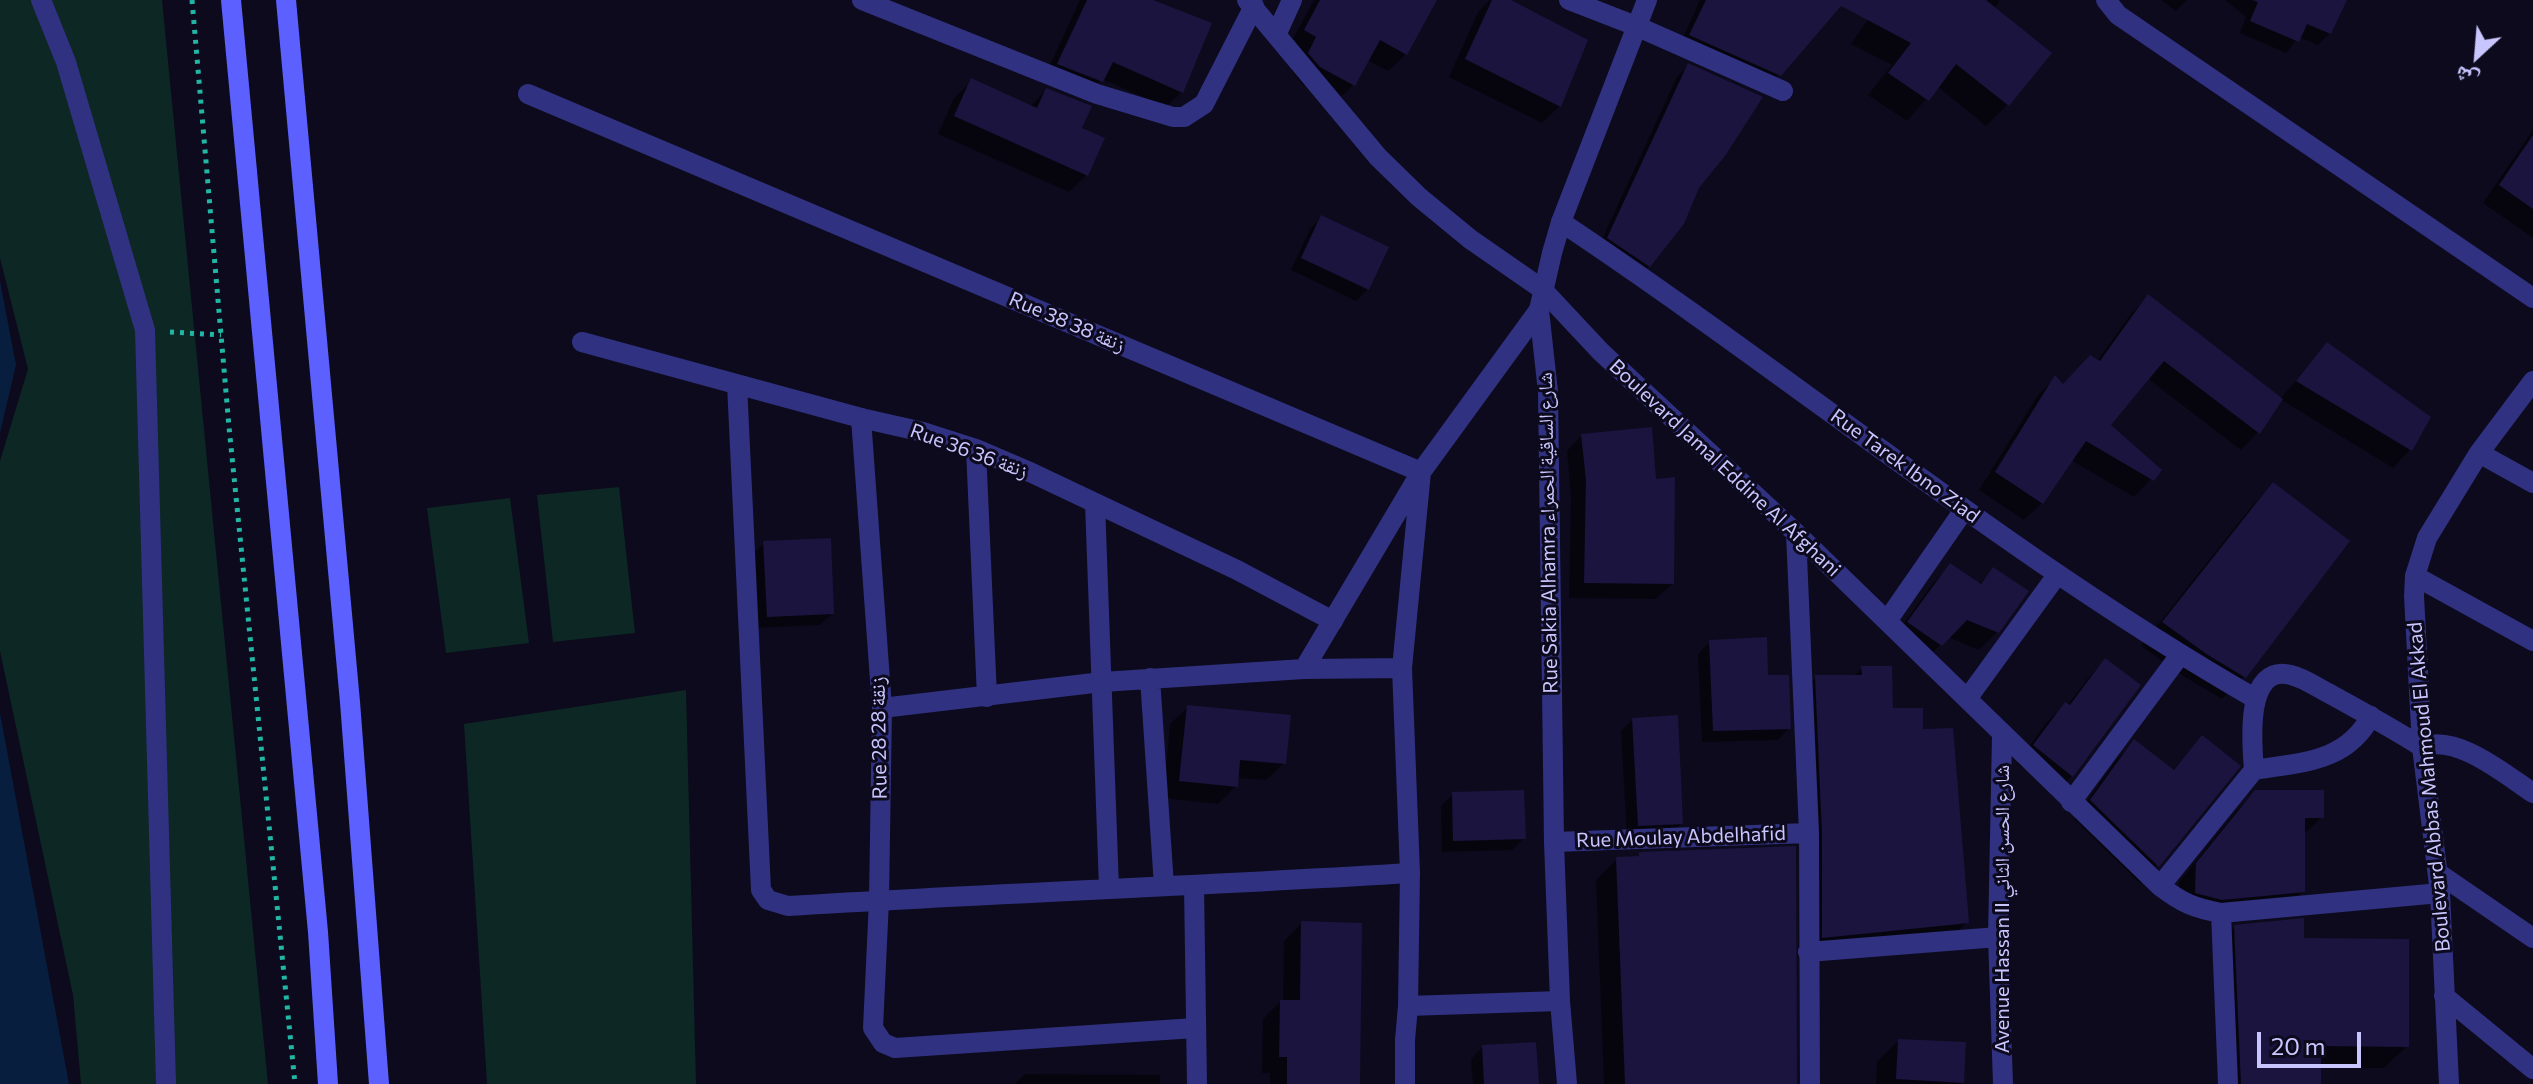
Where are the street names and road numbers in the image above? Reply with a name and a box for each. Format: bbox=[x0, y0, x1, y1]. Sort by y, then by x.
street label: Rue 38 زنقة 38 bbox=[1005, 287, 1129, 357]
street label: Boulevard Jamal Eddine Al Afghani bbox=[1604, 354, 1846, 582]
street label: Rue Sakia Alhamra شارع الساقية الحمراء bbox=[1533, 372, 1563, 694]
street label: Rue Tarek Ibno Ziad bbox=[1826, 404, 1984, 528]
street label: Rue 36 زنقة 36 bbox=[907, 419, 1031, 483]
street label: Boulevard Abbas Mahmoud El Akkad bbox=[2403, 621, 2455, 953]
street label: Rue 28 زنقة 28 bbox=[866, 676, 892, 800]
street label: Avenue Hassan II شارع الحسن الثاني bbox=[1990, 765, 2014, 1053]
street label: Rue Moulay Abdelhafid bbox=[1576, 821, 1786, 853]

